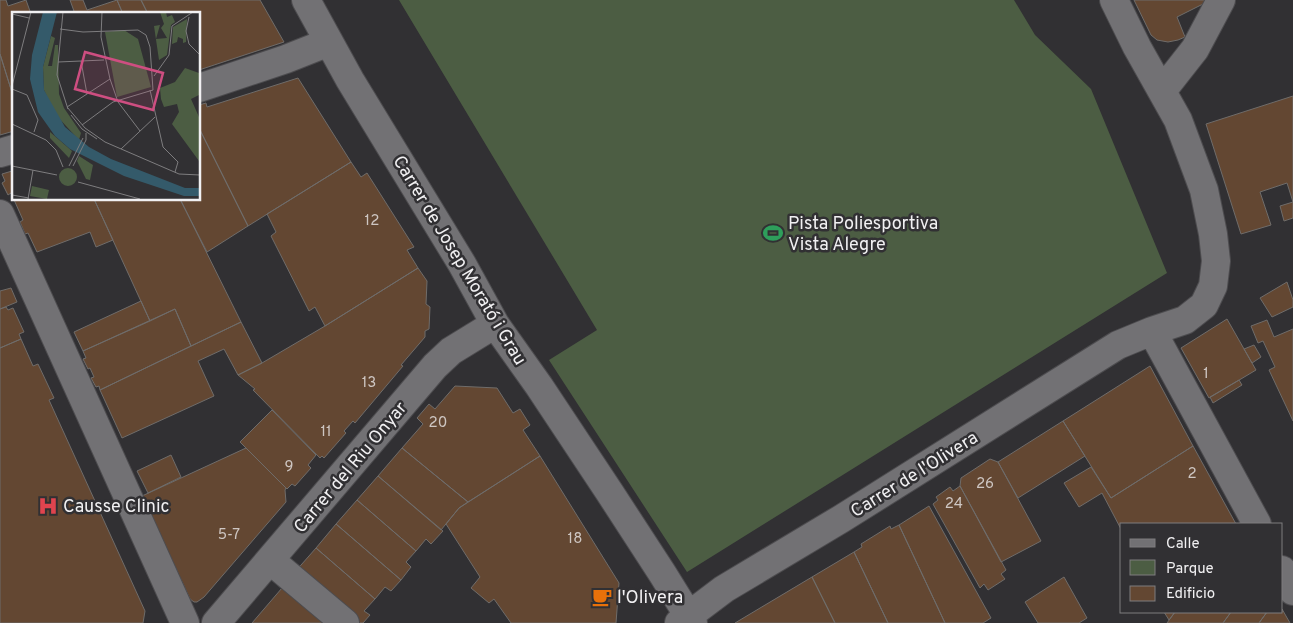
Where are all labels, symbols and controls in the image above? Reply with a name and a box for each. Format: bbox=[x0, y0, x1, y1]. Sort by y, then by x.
inset map bbox=[12, 12, 200, 200]
street label: Carrer de Josep Morató i Grau bbox=[387, 152, 531, 370]
house number: 12 bbox=[365, 212, 379, 231]
place label: Pista Poliesportiva Vista Alegre bbox=[788, 213, 938, 257]
sports icon: Pista Poliesportiva Vista Alegre bbox=[762, 222, 784, 244]
house number: 1 bbox=[1203, 365, 1209, 384]
house number: 13 bbox=[362, 374, 376, 393]
street label: Carrer del Riu Onyar bbox=[289, 397, 413, 538]
house number: 20 bbox=[429, 414, 447, 433]
house number: 11 bbox=[320, 423, 332, 442]
street label: Carrer de l'Olivera bbox=[847, 427, 983, 524]
house number: 9 bbox=[285, 458, 293, 477]
house number: 2 bbox=[1187, 465, 1197, 484]
house number: 26 bbox=[976, 475, 994, 494]
hospital icon: Causse Clinic bbox=[37, 495, 59, 517]
house number: 24 bbox=[945, 495, 963, 514]
place label: Causse Clinic bbox=[63, 496, 170, 519]
legend bbox=[1120, 523, 1283, 613]
house number: 5-7 bbox=[218, 526, 240, 545]
house number: 18 bbox=[568, 530, 582, 549]
text: Calle bbox=[1166, 535, 1200, 554]
text: Parque bbox=[1166, 560, 1214, 579]
text: Edificio bbox=[1166, 585, 1215, 604]
cafe icon: l'Olivera bbox=[591, 586, 613, 608]
place label: l'Olivera bbox=[617, 587, 683, 610]

